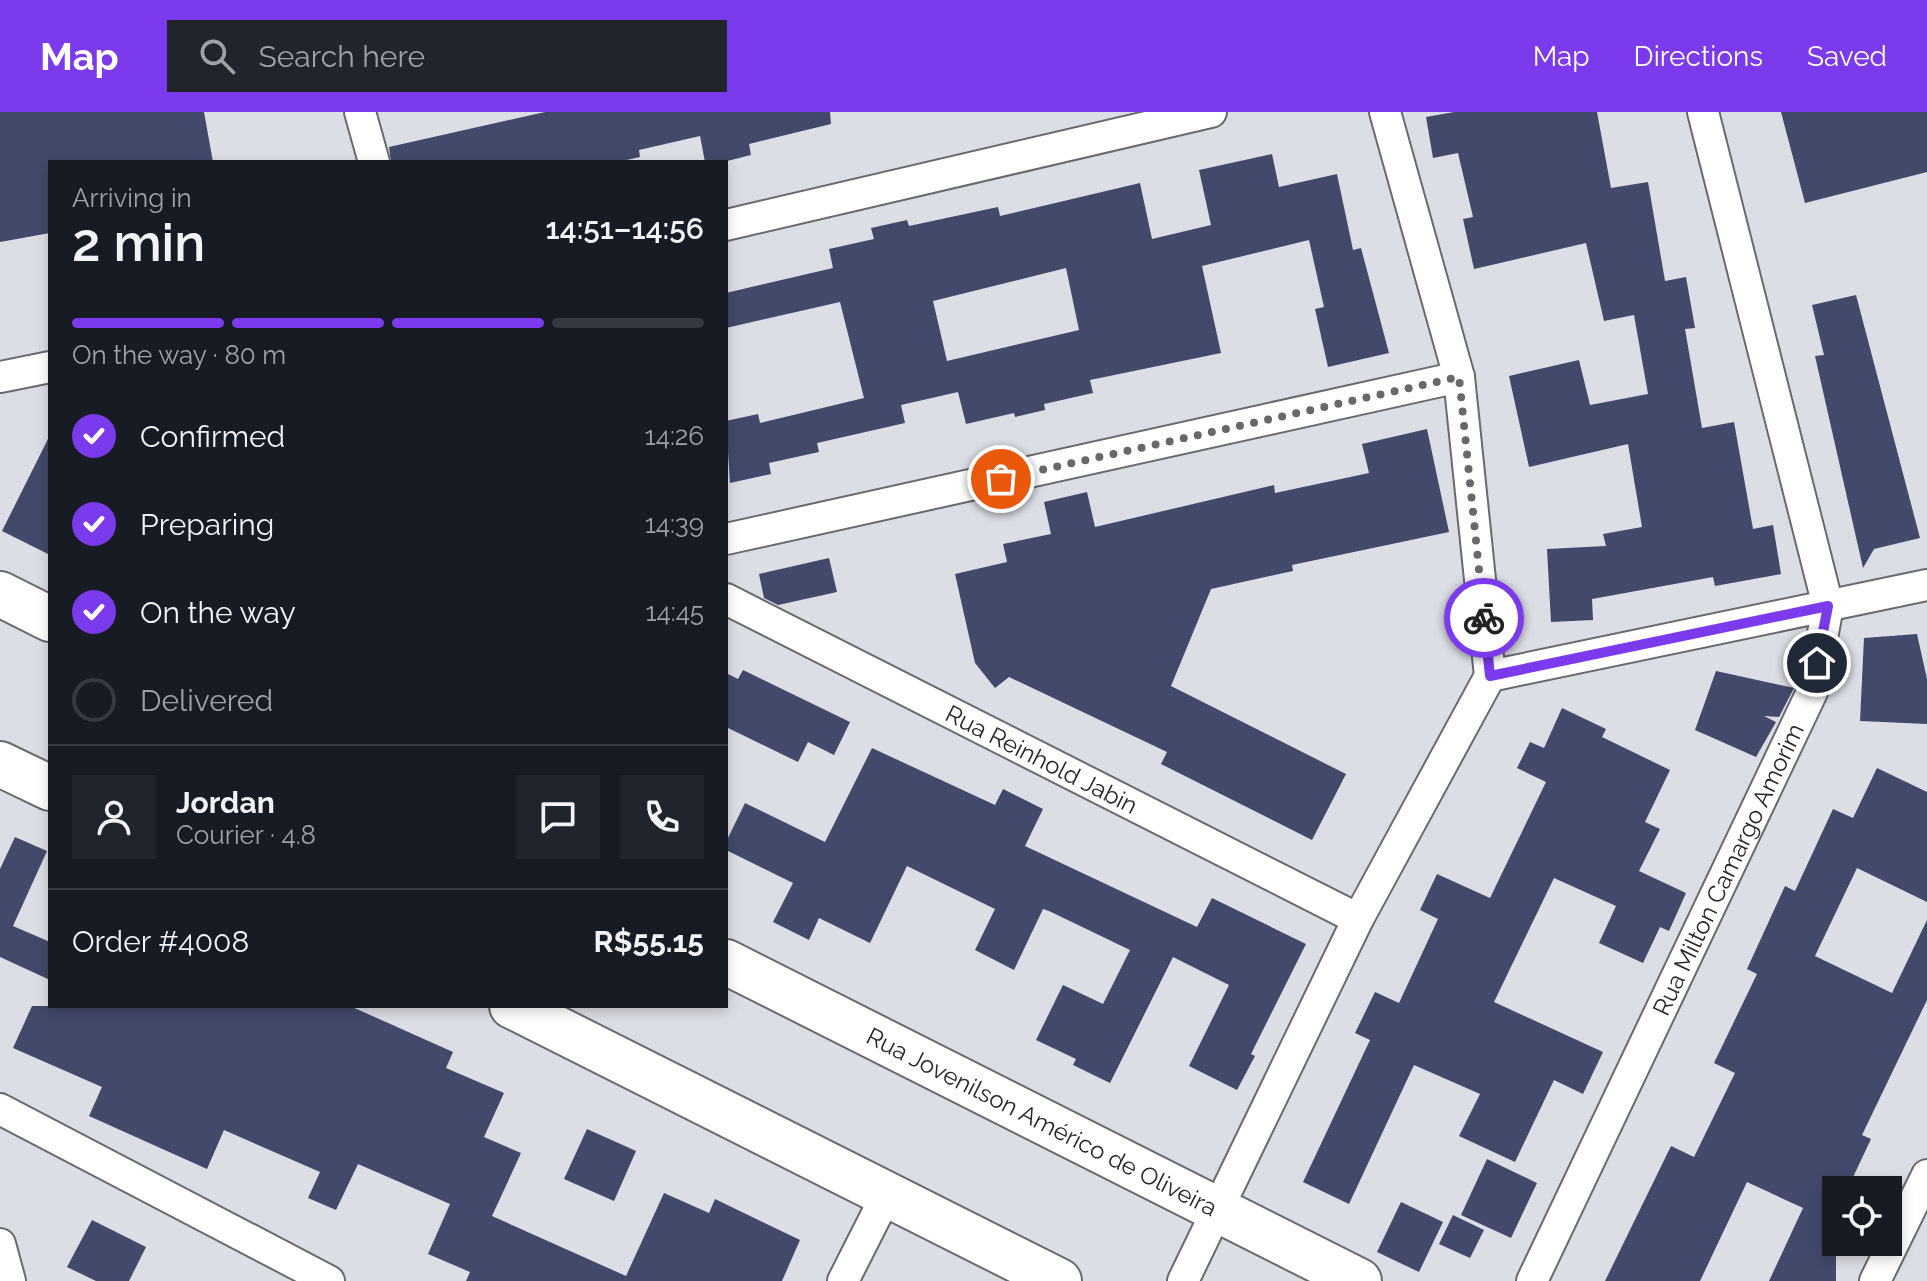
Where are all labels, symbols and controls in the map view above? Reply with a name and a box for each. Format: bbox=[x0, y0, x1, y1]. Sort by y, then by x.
search box bbox=[167, 20, 727, 92]
text: Map bbox=[40, 34, 119, 79]
icon: search bbox=[195, 34, 239, 78]
text: Search here bbox=[259, 39, 425, 74]
text: Map bbox=[1533, 40, 1590, 73]
text: Directions bbox=[1634, 40, 1763, 73]
text: Saved bbox=[1807, 40, 1887, 73]
text: Arriving in bbox=[72, 183, 192, 213]
text: 14:51–14:56 bbox=[546, 211, 704, 246]
text: 2 min bbox=[72, 212, 205, 273]
text: On the way · 80 m bbox=[72, 340, 286, 370]
icon: check bbox=[72, 414, 116, 458]
text: Confirmed bbox=[140, 419, 285, 454]
text: 14:26 bbox=[645, 421, 704, 451]
pin bbox=[967, 445, 1035, 513]
icon: bag bbox=[979, 457, 1023, 501]
icon: check bbox=[72, 502, 116, 546]
text: Preparing bbox=[140, 507, 274, 542]
text: 14:39 bbox=[645, 509, 704, 539]
courier bbox=[1444, 578, 1524, 658]
icon: check bbox=[72, 590, 116, 634]
text: On the way bbox=[140, 595, 296, 630]
icon: bike bbox=[1462, 596, 1506, 640]
text: 14:45 bbox=[645, 597, 704, 627]
pin bbox=[1783, 629, 1851, 697]
icon: home bbox=[1795, 641, 1839, 685]
text: Delivered bbox=[140, 683, 273, 718]
street label: Rua Reinhold Jabin bbox=[941, 698, 1143, 820]
street label: Rua Milton Camargo Amorim bbox=[1646, 719, 1810, 1020]
button: person bbox=[72, 775, 156, 859]
button: chat bbox=[516, 775, 600, 859]
button: phone bbox=[620, 775, 704, 859]
text: Jordan bbox=[176, 785, 275, 820]
text: Courier · 4.8 bbox=[176, 820, 316, 850]
text: Order #4008 bbox=[72, 924, 249, 959]
text: R$55.15 bbox=[594, 924, 704, 959]
street label: Rua Jovenilson Américo de Oliveira bbox=[862, 1021, 1222, 1222]
map controls bbox=[1822, 1176, 1902, 1256]
button: locate bbox=[1822, 1176, 1902, 1256]

